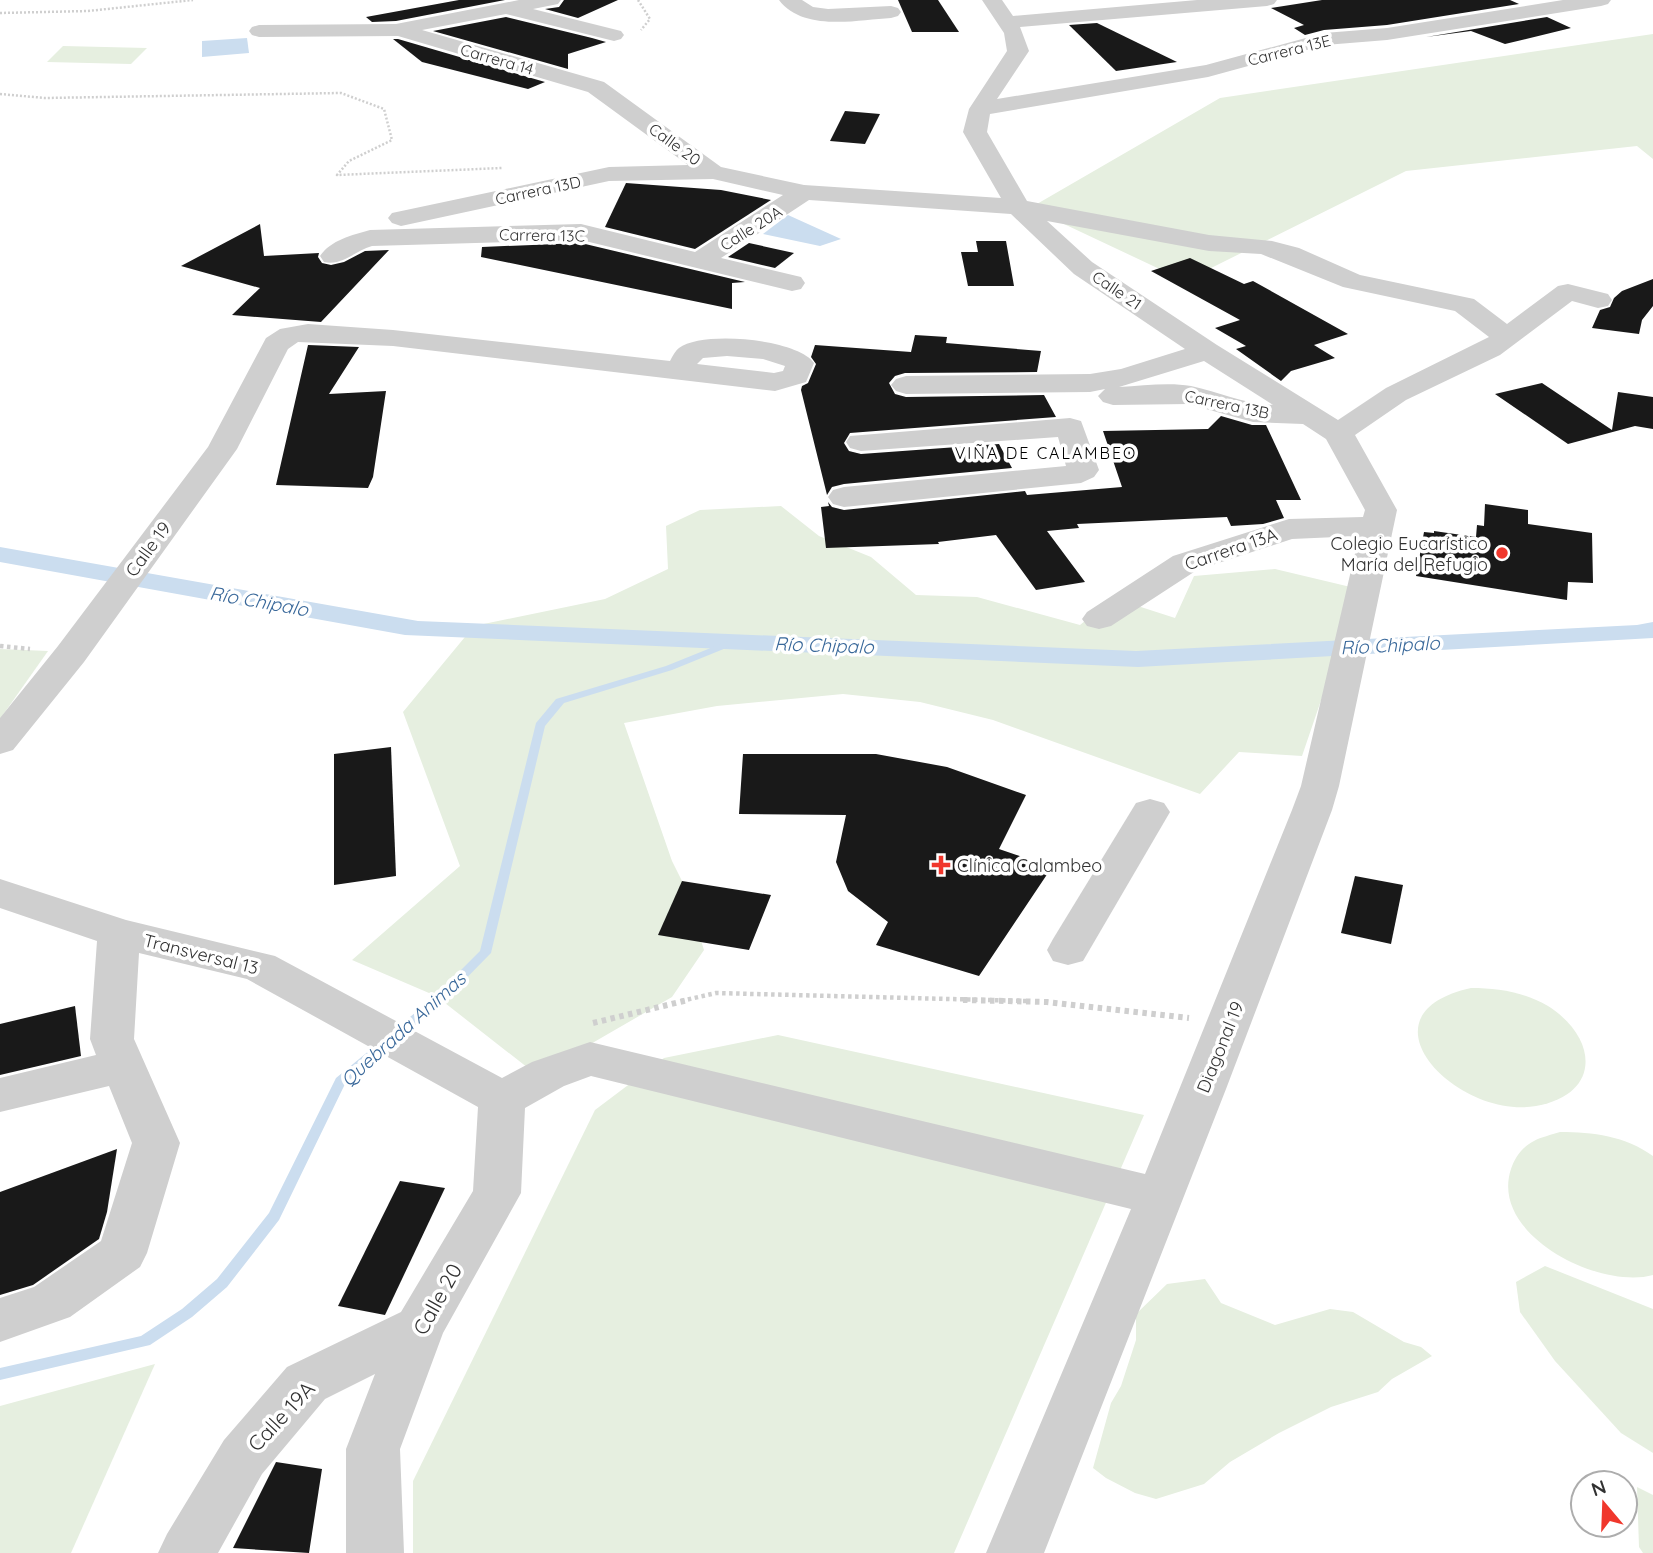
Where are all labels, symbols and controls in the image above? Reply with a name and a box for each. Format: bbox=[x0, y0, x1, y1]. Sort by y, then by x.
street label: Carrera 13E bbox=[1246, 30, 1332, 70]
street label: Carrera 14 bbox=[458, 39, 536, 79]
street label: Calle 20 bbox=[645, 119, 705, 169]
street label: Carrera 13D bbox=[493, 171, 583, 209]
street label: Calle 20A bbox=[716, 201, 786, 255]
street label: Carrera 13C bbox=[499, 224, 585, 246]
street label: Calle 21 bbox=[1088, 266, 1146, 314]
street label: Carrera 13B bbox=[1183, 385, 1271, 423]
district label: VIÑA DE CALAMBEO bbox=[955, 443, 1137, 463]
street label: Calle 19 bbox=[120, 517, 176, 581]
street label: Carrera 13A bbox=[1182, 522, 1281, 576]
place label: Colegio Eucarístico María del Refugio bbox=[1331, 532, 1488, 576]
marker: Colegio Eucarístico María del Refugio bbox=[1494, 545, 1510, 561]
water label: Río Chipalo bbox=[208, 581, 312, 622]
water label: Río Chipalo bbox=[1340, 630, 1442, 660]
water label: Río Chipalo bbox=[774, 631, 876, 659]
place label: Clínica Calambeo bbox=[957, 854, 1102, 877]
marker: Clínica Calambeo bbox=[931, 855, 951, 875]
street label: Transversal 13 bbox=[141, 929, 261, 979]
water label: Quebrada Animas bbox=[336, 966, 471, 1091]
street label: Diagonal 19 bbox=[1191, 998, 1249, 1096]
street label: Calle 20 bbox=[407, 1259, 467, 1339]
street label: Calle 19A bbox=[242, 1375, 320, 1457]
north arrow bbox=[1569, 1469, 1639, 1539]
text: N bbox=[1588, 1474, 1609, 1502]

